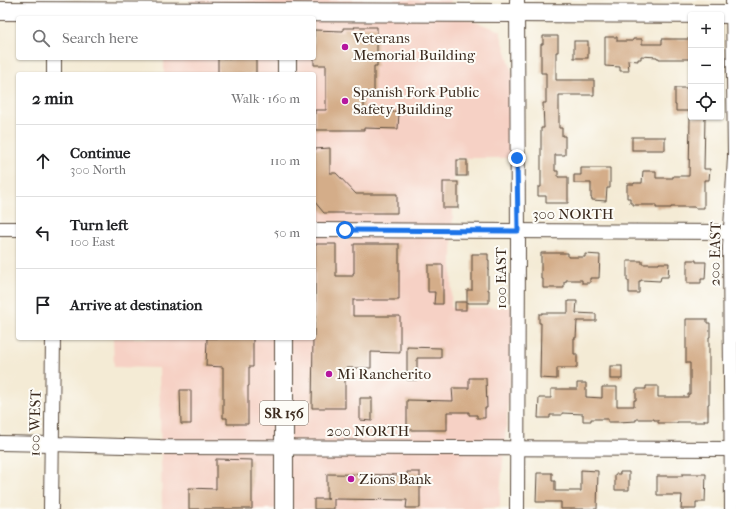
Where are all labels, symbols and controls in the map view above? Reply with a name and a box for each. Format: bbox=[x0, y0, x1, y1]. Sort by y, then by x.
map controls bbox=[688, 12, 724, 120]
button: + bbox=[688, 12, 724, 48]
search box bbox=[16, 16, 316, 60]
icon: search bbox=[30, 27, 52, 49]
text: Search here bbox=[62, 29, 138, 47]
place label: Veterans Memorial Building bbox=[352, 29, 476, 64]
marker: Veterans Memorial Building bbox=[340, 42, 350, 52]
button: − bbox=[688, 48, 724, 84]
place label: Spanish Fork Public Safety Building bbox=[353, 83, 479, 118]
button: locate bbox=[688, 84, 724, 120]
text: 2 min bbox=[32, 88, 73, 108]
text: Walk · 160 m bbox=[231, 91, 300, 106]
marker: Spanish Fork Public Safety Building bbox=[340, 96, 350, 106]
text: Continue bbox=[70, 144, 130, 162]
route end bbox=[508, 149, 526, 167]
icon: ahead bbox=[32, 150, 54, 172]
text: 110 m bbox=[270, 153, 300, 168]
text: 300 North bbox=[70, 162, 126, 177]
street label: 300 NORTH bbox=[532, 205, 614, 223]
text: Turn left bbox=[70, 216, 128, 234]
route start bbox=[336, 221, 354, 239]
street label: 200 EAST bbox=[705, 221, 725, 286]
icon: left bbox=[32, 222, 54, 244]
text: 50 m bbox=[274, 225, 300, 240]
text: 100 East bbox=[70, 234, 115, 249]
street label: 100 EAST bbox=[492, 246, 510, 309]
icon: arrive bbox=[32, 294, 54, 316]
text: Arrive at destination bbox=[70, 296, 202, 314]
place label: Mi Rancherito bbox=[337, 365, 431, 383]
marker: Mi Rancherito bbox=[324, 369, 334, 379]
street label: 100 WEST bbox=[25, 389, 45, 457]
road number: SR 156 bbox=[260, 401, 308, 425]
street label: 200 NORTH bbox=[327, 422, 410, 440]
place label: Zions Bank bbox=[359, 470, 432, 488]
marker: Zions Bank bbox=[346, 474, 356, 484]

